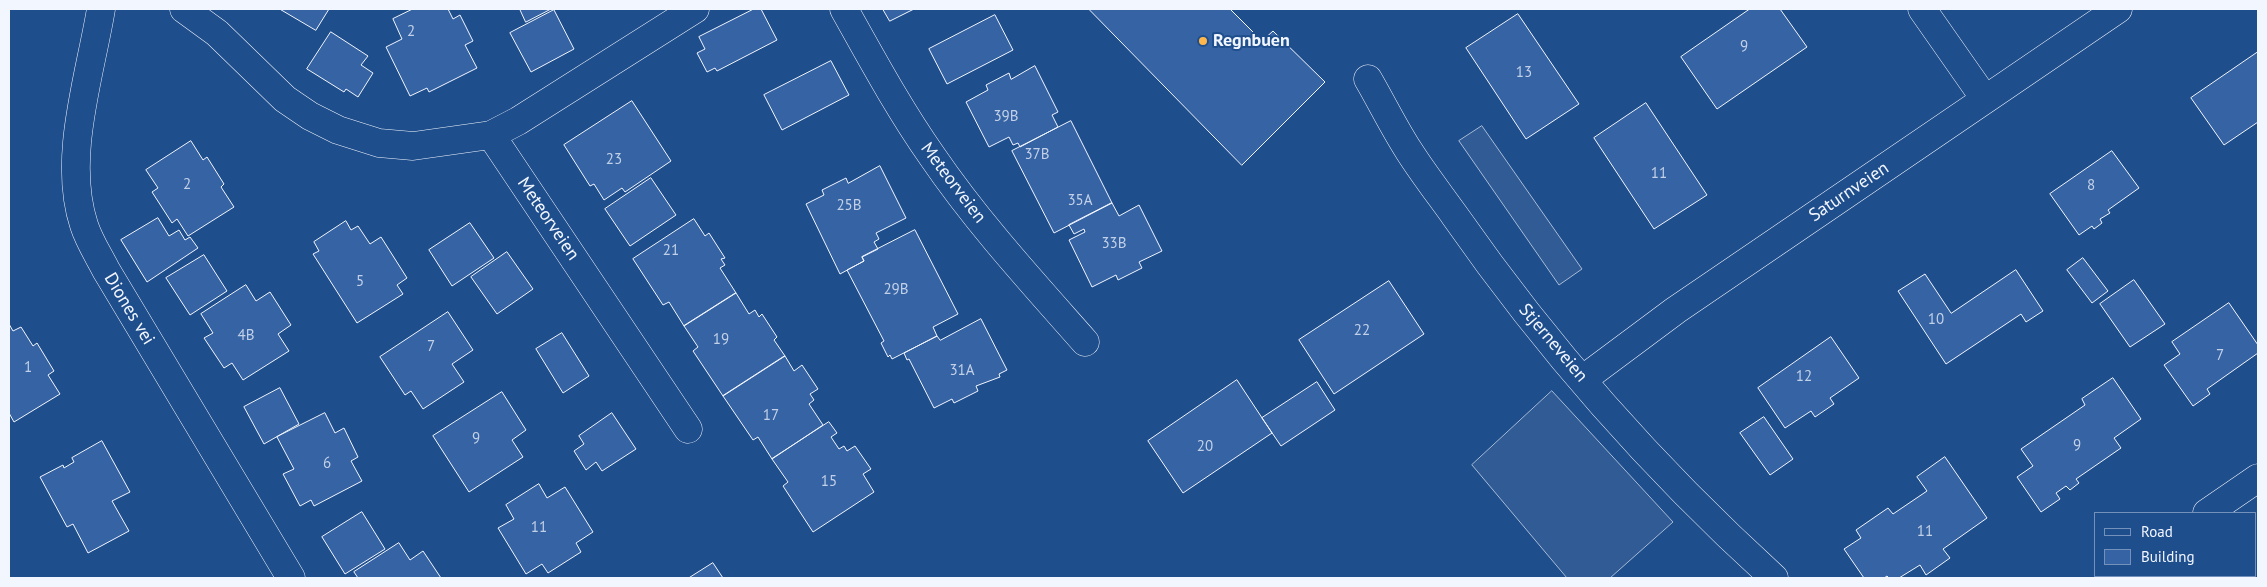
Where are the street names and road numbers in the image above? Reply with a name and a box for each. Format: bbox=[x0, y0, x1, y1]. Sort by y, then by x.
street label: Meteorveien bbox=[916, 138, 990, 228]
street label: Saturnveien bbox=[1805, 157, 1893, 227]
street label: Meteorveien bbox=[512, 173, 584, 265]
street label: Diones vei bbox=[99, 269, 159, 349]
street label: Stjerneveien bbox=[1514, 299, 1592, 387]

